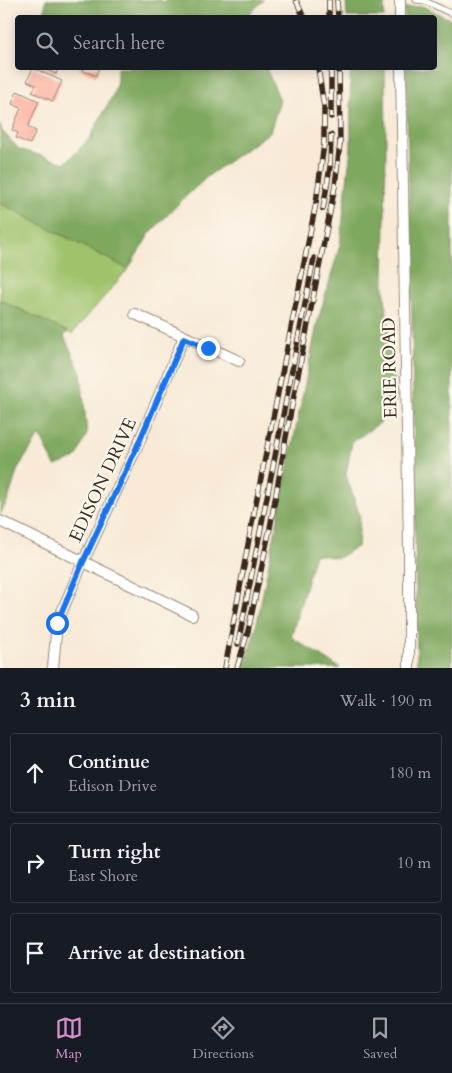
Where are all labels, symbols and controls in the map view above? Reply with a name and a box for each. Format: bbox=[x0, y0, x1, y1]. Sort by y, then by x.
search box bbox=[15, 15, 437, 70]
icon: search bbox=[33, 29, 61, 57]
text: Search here bbox=[73, 30, 165, 56]
street label: ERIE ROAD bbox=[377, 317, 403, 419]
route end bbox=[197, 337, 220, 360]
street label: EDISON DRIVE bbox=[63, 414, 143, 546]
route start bbox=[46, 612, 69, 635]
text: 3 min bbox=[20, 686, 76, 715]
text: Walk · 190 m bbox=[340, 690, 432, 712]
text: Continue bbox=[68, 749, 150, 775]
icon: ahead bbox=[21, 759, 49, 787]
text: 180 m bbox=[389, 762, 431, 784]
text: Edison Drive bbox=[68, 775, 157, 797]
text: Turn right bbox=[68, 839, 160, 865]
icon: right bbox=[21, 849, 49, 877]
text: 10 m bbox=[397, 852, 431, 874]
text: East Shore bbox=[68, 865, 138, 887]
icon: arrive bbox=[21, 939, 49, 967]
text: Arrive at destination bbox=[68, 940, 245, 966]
tab: Map bbox=[55, 1014, 83, 1063]
tab: Directions bbox=[192, 1014, 254, 1063]
tab: Saved bbox=[363, 1014, 397, 1063]

